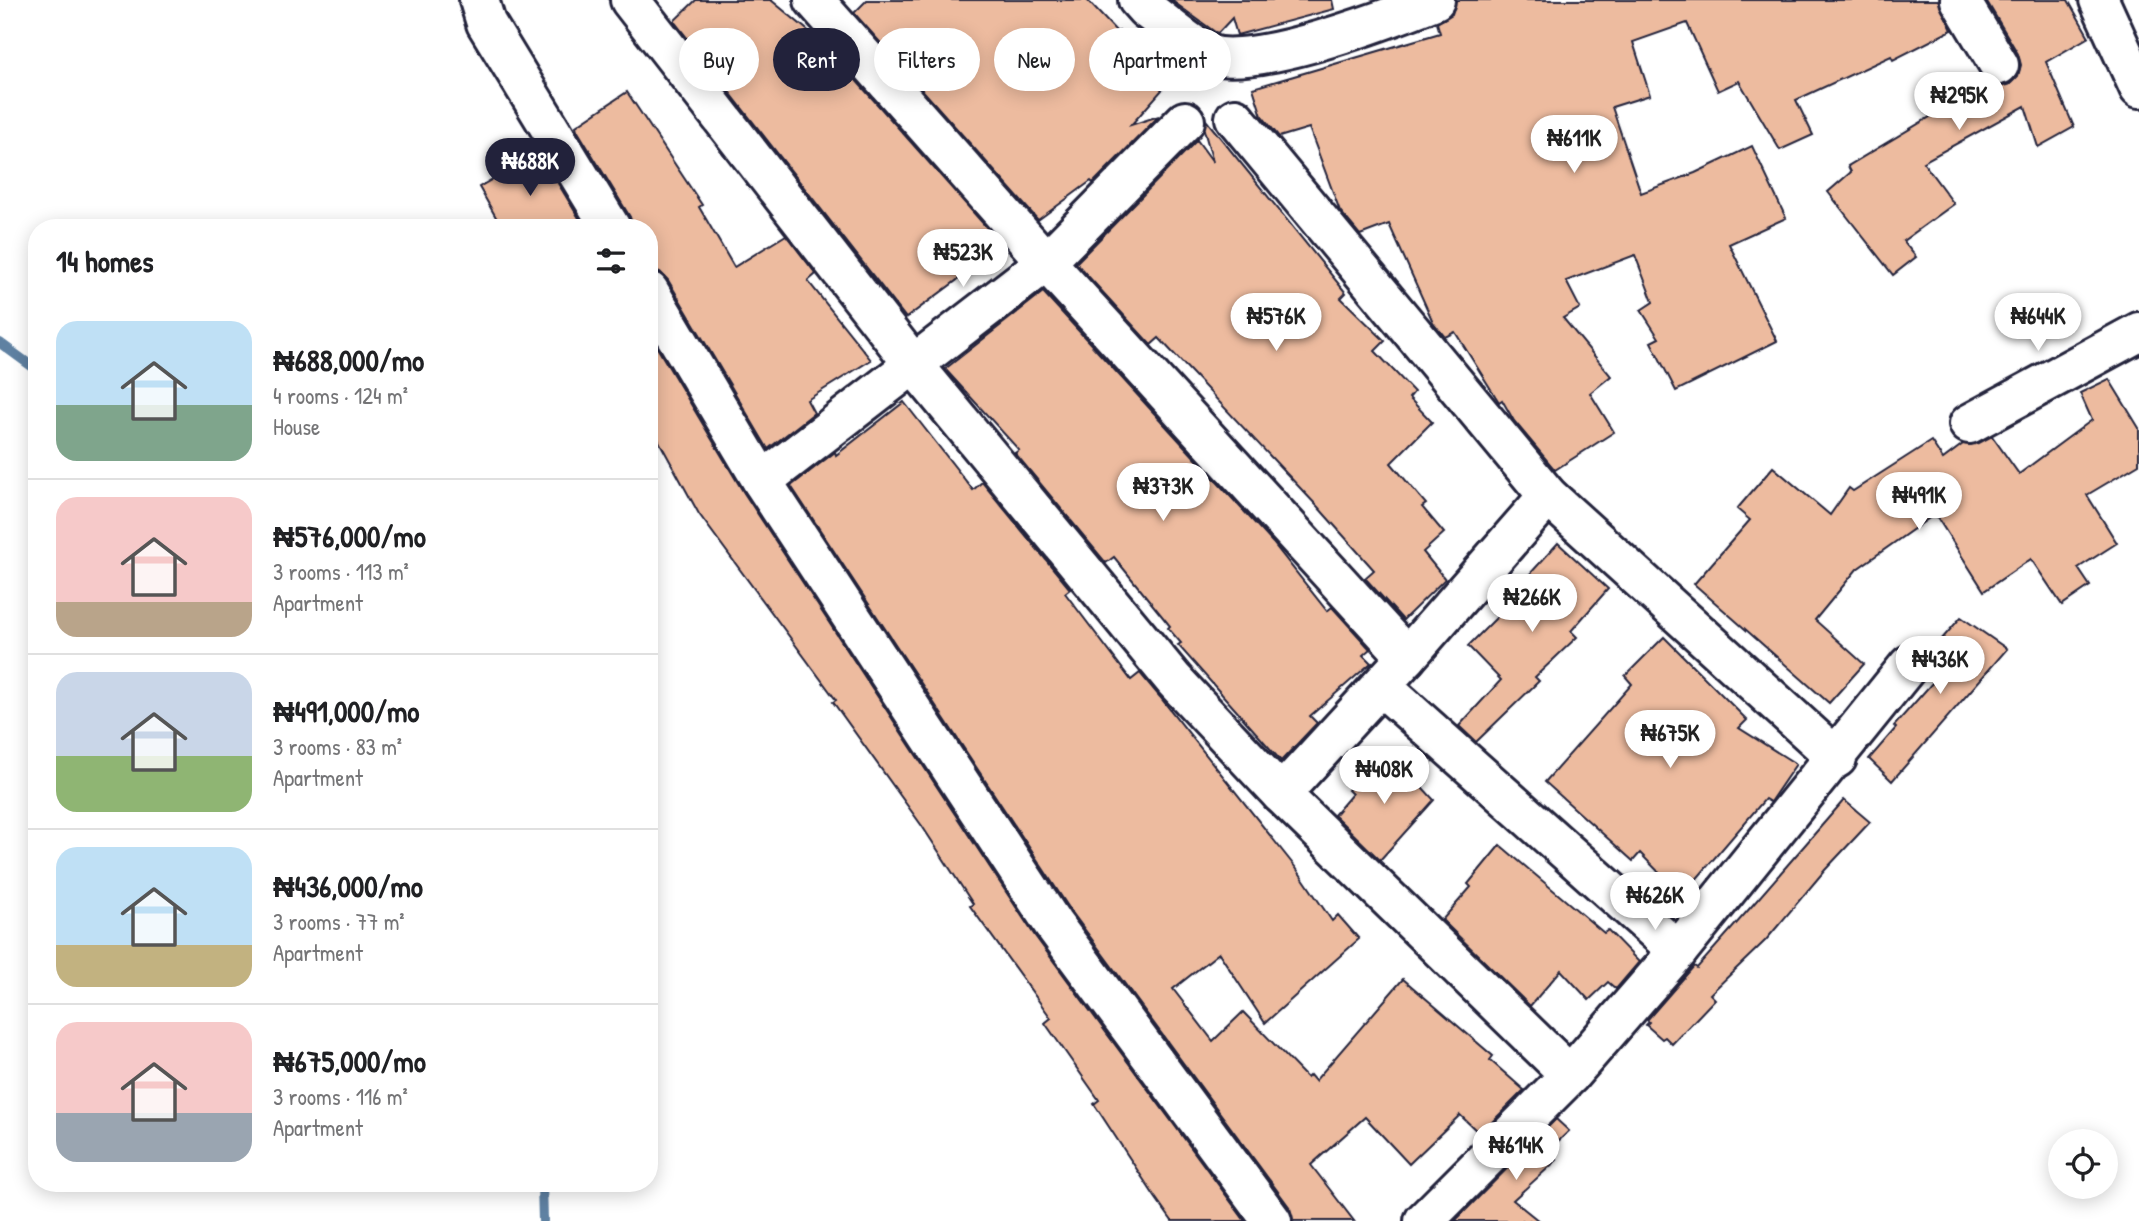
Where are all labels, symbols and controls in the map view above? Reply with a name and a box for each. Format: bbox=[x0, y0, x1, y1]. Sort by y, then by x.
chip: Buy bbox=[679, 28, 759, 91]
chip: Rent bbox=[773, 28, 860, 91]
chip: Filters bbox=[874, 28, 980, 91]
chip: New bbox=[994, 28, 1075, 91]
chip: Apartment bbox=[1089, 28, 1231, 91]
pin: ₦295K bbox=[1910, 72, 2008, 132]
text: ₦295K bbox=[1930, 79, 1988, 110]
pin: ₦611K bbox=[1525, 116, 1623, 175]
text: ₦611K bbox=[1547, 122, 1601, 153]
pin: ₦688K bbox=[481, 138, 579, 198]
text: ₦688K bbox=[501, 145, 559, 176]
pin: ₦523K bbox=[914, 230, 1012, 289]
text: ₦523K bbox=[933, 236, 993, 267]
text: 14 homes bbox=[56, 241, 154, 281]
icon: filters bbox=[592, 242, 630, 280]
pin: ₦576K bbox=[1227, 294, 1325, 353]
pin: ₦644K bbox=[1989, 294, 2087, 353]
text: ₦576K bbox=[1247, 300, 1305, 331]
text: ₦644K bbox=[2010, 300, 2066, 331]
text: ₦688,000/mo bbox=[273, 340, 424, 380]
icon: home bbox=[112, 349, 196, 433]
text: 4 rooms · 124 m² bbox=[273, 380, 408, 411]
text: House bbox=[273, 411, 320, 442]
pin: ₦373K bbox=[1114, 463, 1212, 523]
text: ₦373K bbox=[1133, 470, 1193, 501]
pin: ₦491K bbox=[1870, 472, 1968, 532]
text: ₦491K bbox=[1892, 479, 1946, 510]
text: ₦576,000/mo bbox=[273, 516, 426, 556]
icon: home bbox=[112, 525, 196, 609]
text: 3 rooms · 113 m² bbox=[273, 556, 409, 587]
pin: ₦266K bbox=[1483, 574, 1581, 634]
text: ₦266K bbox=[1503, 581, 1561, 612]
text: Apartment bbox=[273, 587, 363, 618]
pin: ₦436K bbox=[1891, 636, 1989, 696]
text: ₦436K bbox=[1912, 643, 1968, 674]
text: ₦491,000/mo bbox=[273, 691, 419, 731]
icon: home bbox=[112, 700, 196, 784]
pin: ₦675K bbox=[1621, 710, 1719, 770]
text: ₦675K bbox=[1641, 717, 1699, 748]
text: 3 rooms · 83 m² bbox=[273, 731, 402, 762]
pin: ₦408K bbox=[1335, 746, 1433, 806]
text: ₦408K bbox=[1355, 753, 1413, 784]
text: Apartment bbox=[273, 762, 363, 793]
text: ₦436,000/mo bbox=[273, 866, 423, 906]
pin: ₦626K bbox=[1606, 872, 1704, 932]
icon: home bbox=[112, 875, 196, 959]
text: ₦626K bbox=[1626, 879, 1684, 910]
text: 3 rooms · 77 m² bbox=[273, 906, 405, 937]
text: Apartment bbox=[273, 937, 363, 968]
text: ₦675,000/mo bbox=[273, 1041, 426, 1081]
icon: home bbox=[112, 1050, 196, 1134]
text: 3 rooms · 116 m² bbox=[273, 1081, 408, 1112]
text: Apartment bbox=[273, 1112, 363, 1143]
pin: ₦614K bbox=[1467, 1122, 1565, 1182]
text: ₦614K bbox=[1489, 1129, 1543, 1160]
map controls bbox=[2048, 1129, 2118, 1199]
button: locate bbox=[2048, 1129, 2118, 1199]

